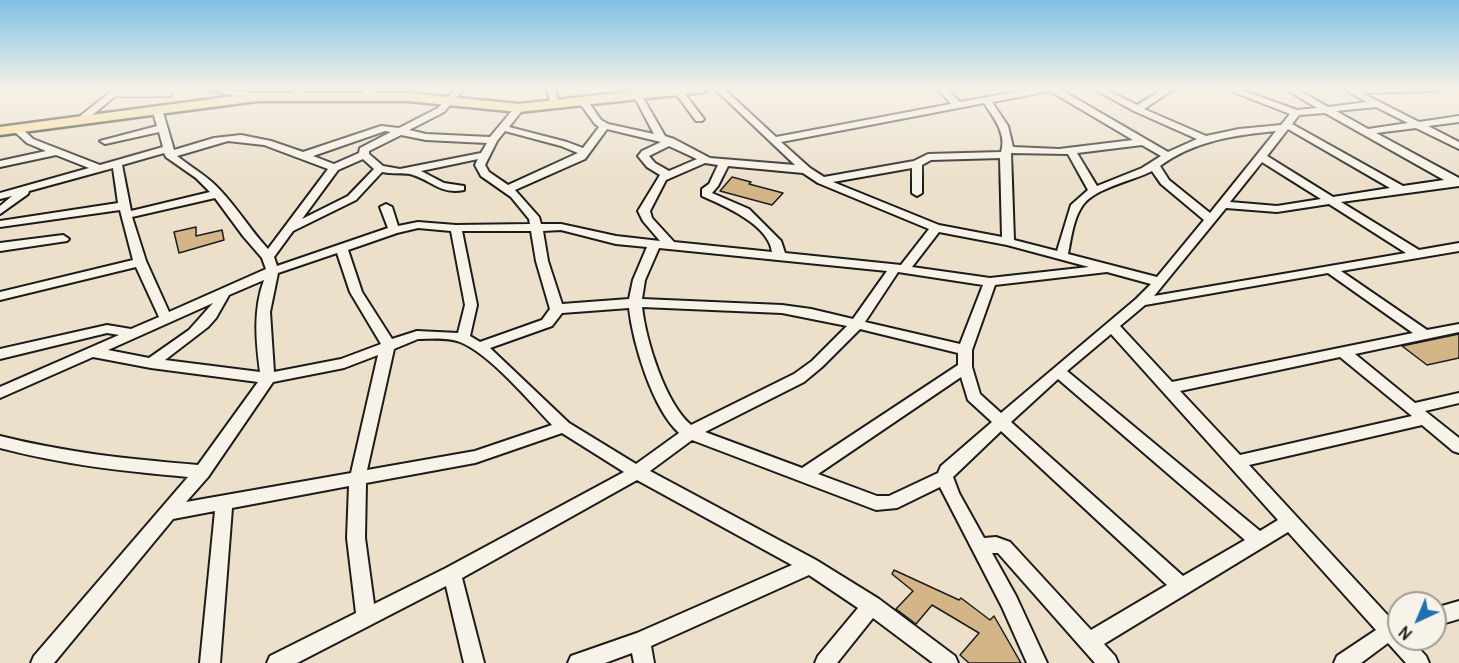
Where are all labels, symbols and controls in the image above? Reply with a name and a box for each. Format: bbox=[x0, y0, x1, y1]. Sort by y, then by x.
north arrow bbox=[1387, 591, 1447, 651]
text: N bbox=[1395, 622, 1417, 643]

